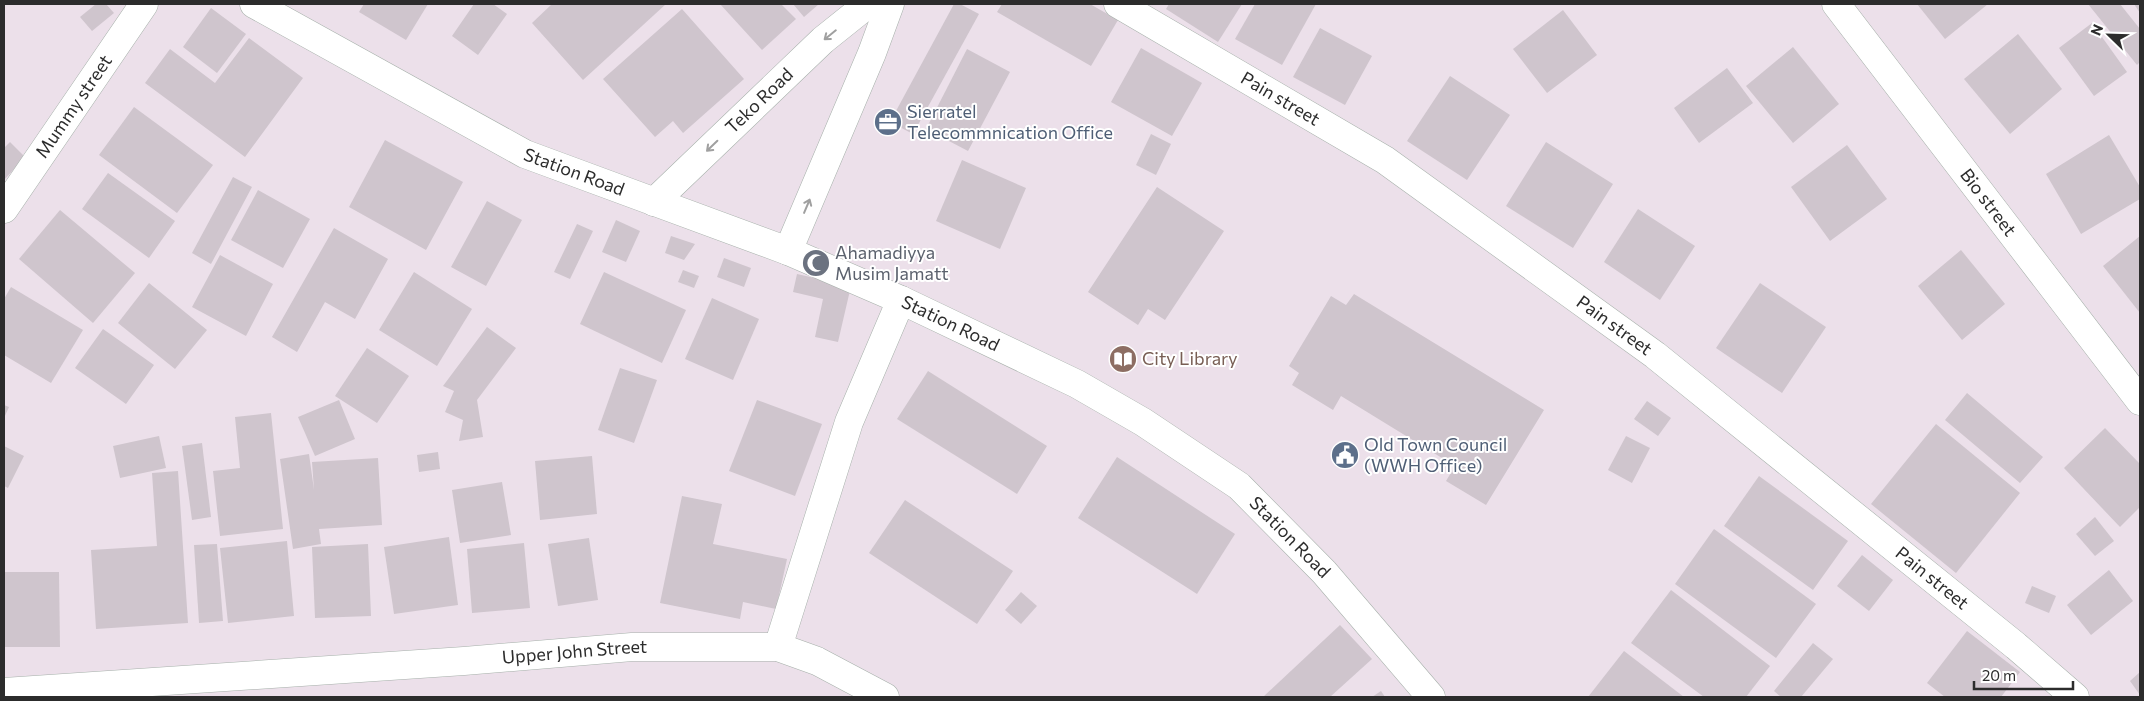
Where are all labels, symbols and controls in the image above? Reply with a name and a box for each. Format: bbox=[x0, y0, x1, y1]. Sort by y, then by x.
north arrow bbox=[2084, 10, 2134, 60]
text: N bbox=[2087, 22, 2106, 38]
one-way arrow bbox=[824, 29, 837, 40]
street label: Mummy street bbox=[30, 50, 116, 162]
street label: Teko Road bbox=[720, 63, 797, 138]
street label: Pain street bbox=[1237, 66, 1324, 130]
place label: Sierratel Telecommnication Office bbox=[907, 100, 1113, 143]
office icon: Sierratel Telecommnication Office bbox=[873, 107, 903, 137]
one-way arrow bbox=[706, 140, 718, 152]
street label: Station Road bbox=[521, 143, 628, 200]
street label: Bio street bbox=[1956, 164, 2022, 240]
one-way arrow bbox=[803, 199, 813, 214]
place label: Ahamadiyya Musim Jamatt bbox=[835, 241, 949, 284]
mosque icon: Ahamadiyya Musim Jamatt bbox=[801, 248, 831, 278]
street label: Station Road bbox=[898, 290, 1003, 355]
street label: Pain street bbox=[1573, 290, 1657, 359]
library icon: City Library bbox=[1108, 344, 1138, 374]
place label: City Library bbox=[1142, 347, 1238, 369]
place label: Old Town Council (WWH Office) bbox=[1364, 433, 1507, 476]
public building icon: Old Town Council (WWH Office) bbox=[1330, 440, 1360, 470]
street label: Station Road bbox=[1245, 491, 1336, 582]
street label: Pain street bbox=[1891, 541, 1974, 614]
street label: Upper John Street bbox=[501, 635, 647, 668]
scale bar bbox=[1974, 658, 2073, 690]
text: 20 m bbox=[1982, 666, 2016, 684]

